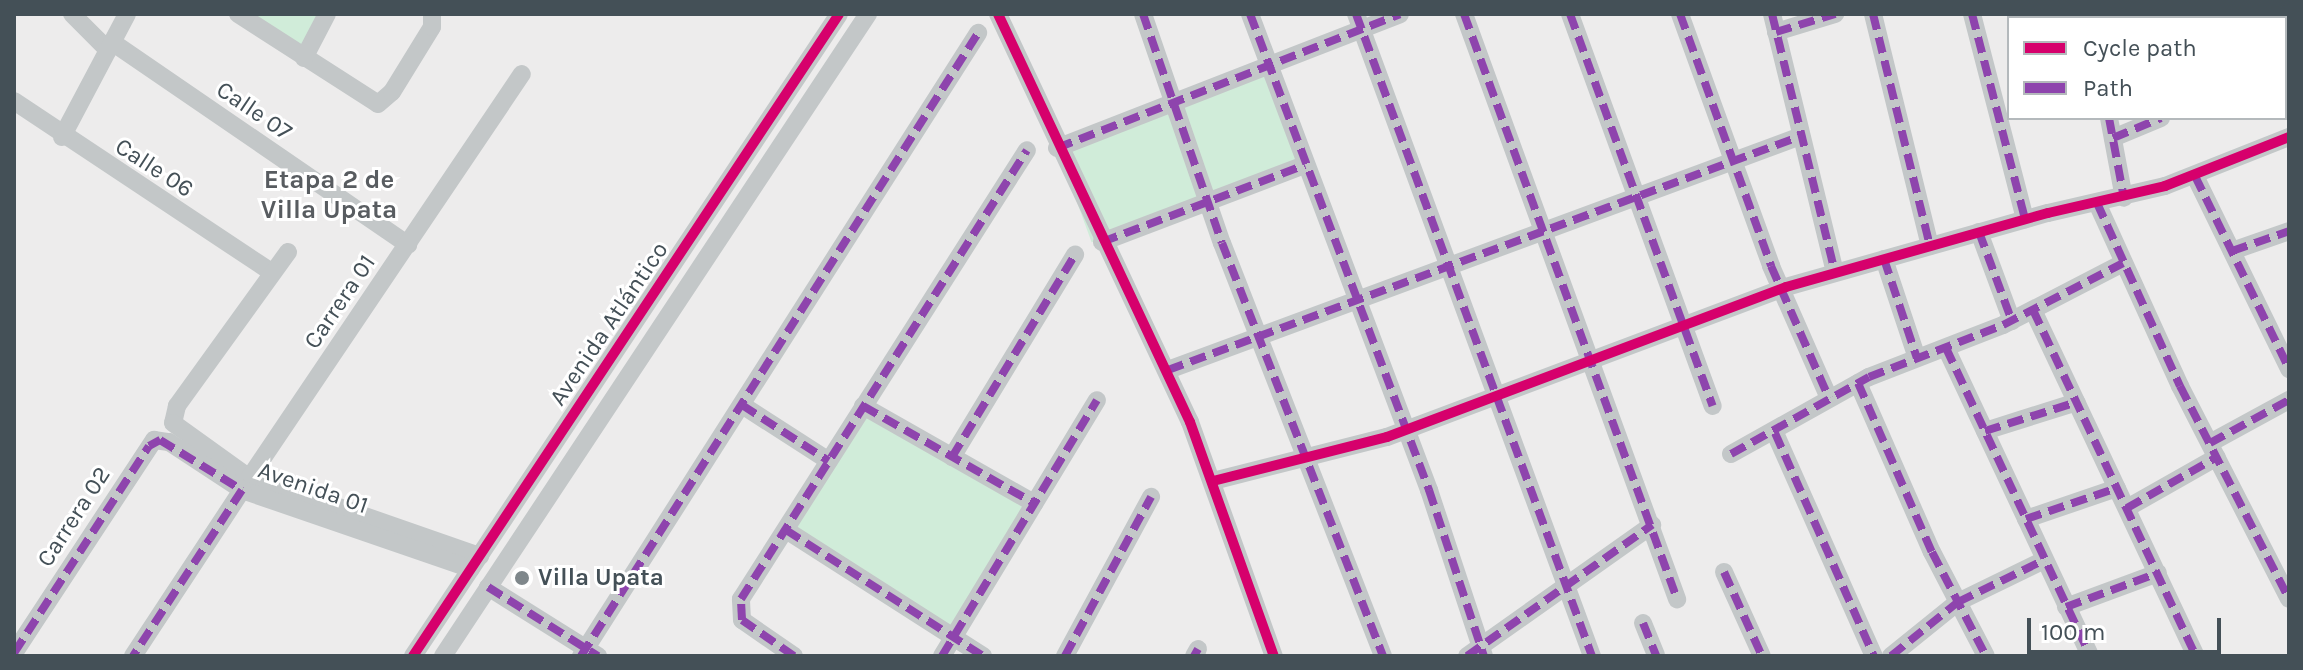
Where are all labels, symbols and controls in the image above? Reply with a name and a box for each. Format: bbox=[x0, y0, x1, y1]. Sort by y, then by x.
legend bbox=[2007, 16, 2287, 120]
text: Cycle path bbox=[2083, 34, 2197, 62]
text: Path bbox=[2083, 74, 2133, 102]
street label: Calle 07 bbox=[211, 75, 297, 147]
street label: Calle 06 bbox=[110, 132, 198, 204]
district label: Etapa 2 de Villa Upata bbox=[261, 164, 397, 226]
street label: Avenida Atlántico bbox=[544, 237, 674, 411]
street label: Carrera 01 bbox=[298, 249, 382, 355]
street label: Avenida 01 bbox=[254, 456, 372, 520]
street label: Carrera 02 bbox=[31, 462, 117, 572]
place label: Villa Upata bbox=[538, 564, 664, 592]
marker: Villa Upata bbox=[513, 569, 531, 587]
scale bar bbox=[2031, 602, 2225, 652]
text: 100 m bbox=[2041, 618, 2106, 646]

